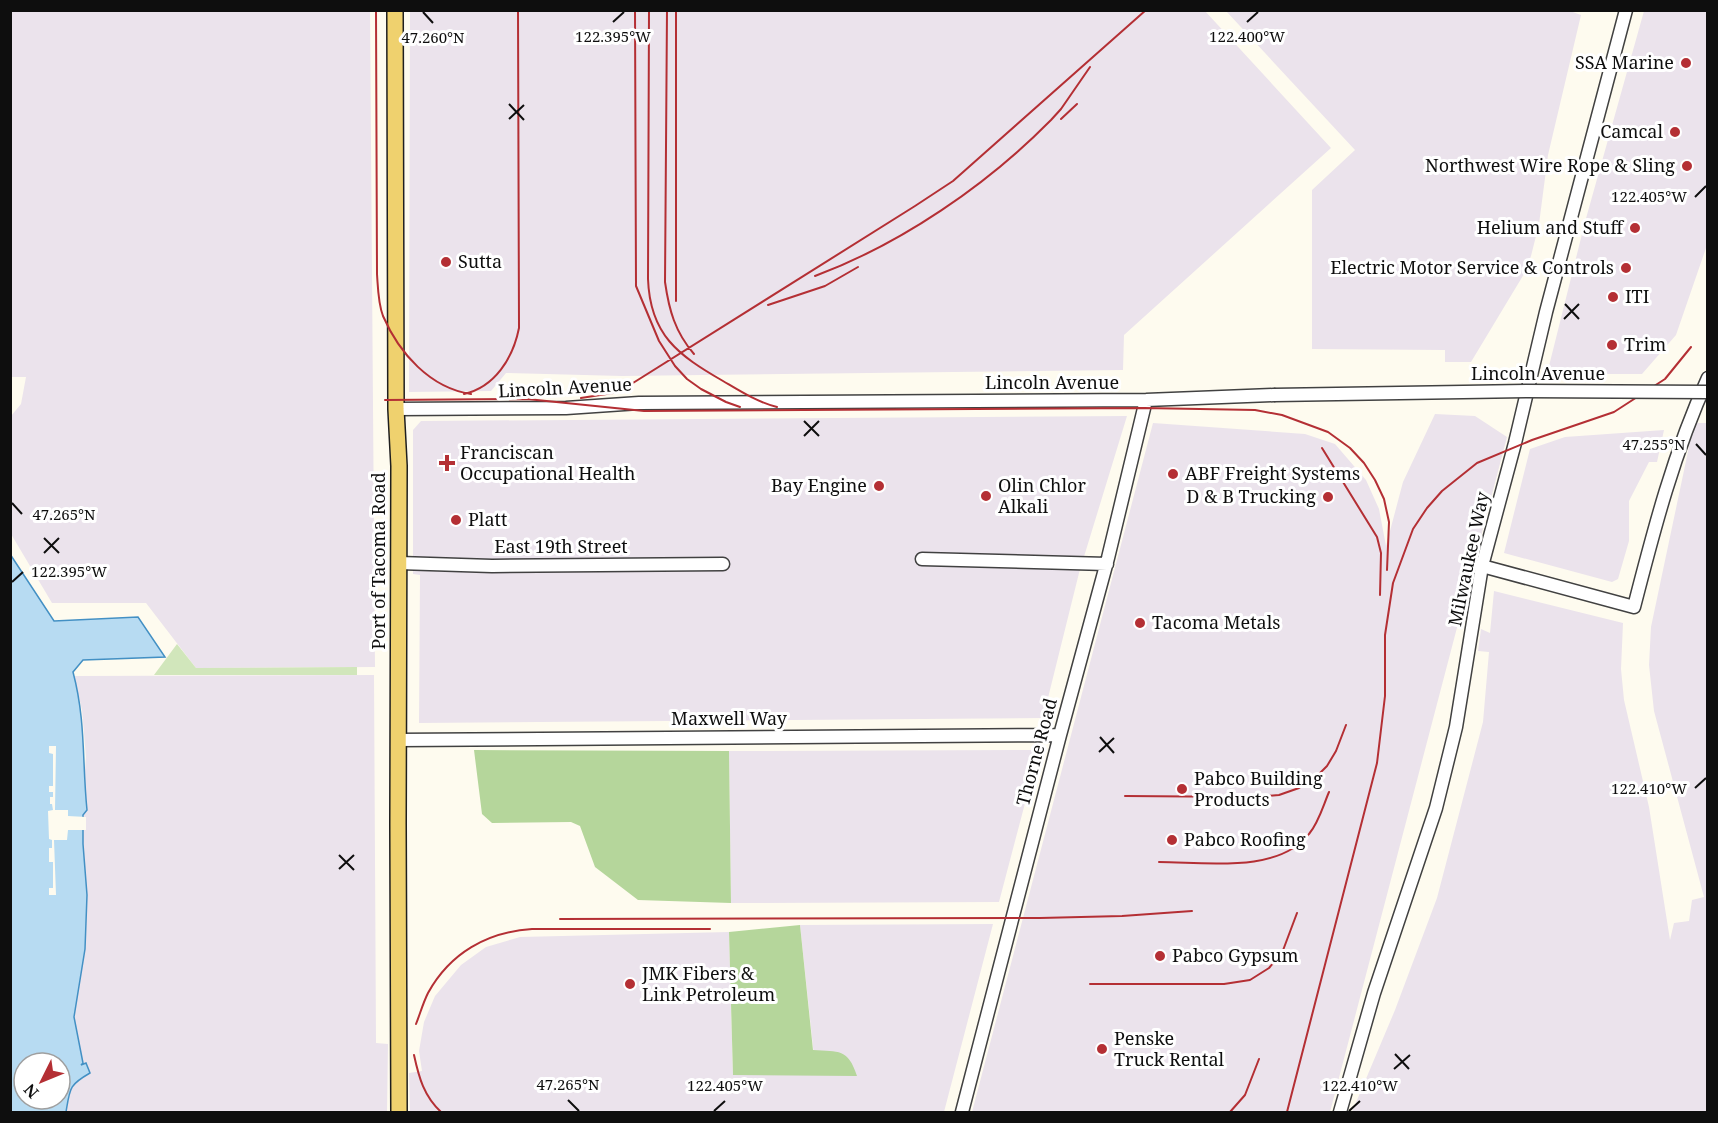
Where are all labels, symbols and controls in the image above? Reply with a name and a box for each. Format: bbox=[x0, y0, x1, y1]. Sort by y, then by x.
text: 122.395°W bbox=[575, 26, 651, 46]
text: 122.400°W bbox=[1209, 26, 1285, 46]
text: 47.260°N bbox=[401, 27, 465, 47]
place label: SSA Marine bbox=[1575, 50, 1674, 74]
marker: SSA Marine bbox=[1679, 56, 1693, 70]
place label: Camcal bbox=[1600, 119, 1663, 143]
marker: Camcal bbox=[1668, 125, 1682, 139]
place label: Northwest Wire Rope & Sling bbox=[1425, 153, 1675, 177]
marker: Northwest Wire Rope & Sling bbox=[1680, 159, 1694, 173]
text: 122.405°W bbox=[1611, 186, 1687, 206]
place label: Helium and Stuff bbox=[1477, 215, 1624, 239]
marker: Helium and Stuff bbox=[1628, 221, 1642, 235]
place label: Sutta bbox=[458, 249, 502, 273]
marker: Sutta bbox=[439, 255, 453, 269]
place label: Electric Motor Service & Controls bbox=[1330, 255, 1614, 279]
marker: Electric Motor Service & Controls bbox=[1619, 261, 1633, 275]
place label: ITI bbox=[1625, 284, 1649, 308]
marker: ITI bbox=[1606, 290, 1620, 304]
place label: Trim bbox=[1624, 332, 1666, 356]
marker: Trim bbox=[1605, 338, 1619, 352]
street label: Lincoln Avenue bbox=[1471, 361, 1605, 385]
street label: Lincoln Avenue bbox=[985, 370, 1119, 394]
street label: Lincoln Avenue bbox=[497, 372, 632, 402]
text: 47.255°N bbox=[1622, 434, 1686, 454]
place label: Franciscan Occupational Health bbox=[460, 440, 636, 485]
marker: Franciscan Occupational Health bbox=[438, 454, 456, 472]
place label: ABF Freight Systems bbox=[1185, 461, 1360, 485]
marker: ABF Freight Systems bbox=[1166, 467, 1180, 481]
street label: Port of Tacoma Road bbox=[366, 472, 390, 650]
place label: Bay Engine bbox=[771, 473, 867, 497]
place label: Olin Chlor Alkali bbox=[998, 473, 1086, 518]
marker: Bay Engine bbox=[872, 479, 886, 493]
place label: D & B Trucking bbox=[1186, 484, 1316, 508]
marker: Olin Chlor Alkali bbox=[979, 489, 993, 503]
street label: Milwaukee Way bbox=[1442, 489, 1494, 628]
marker: D & B Trucking bbox=[1321, 490, 1335, 504]
text: 47.265°N bbox=[32, 504, 96, 524]
place label: Platt bbox=[468, 507, 507, 531]
marker: Platt bbox=[449, 513, 463, 527]
street label: East 19th Street bbox=[494, 534, 628, 558]
text: 122.395°W bbox=[31, 561, 107, 581]
place label: Tacoma Metals bbox=[1152, 610, 1280, 634]
marker: Tacoma Metals bbox=[1133, 616, 1147, 630]
street label: Thorne Road bbox=[1010, 695, 1062, 808]
street label: Maxwell Way bbox=[671, 706, 788, 730]
place label: Pabco Building Products bbox=[1194, 766, 1323, 811]
text: 122.410°W bbox=[1611, 778, 1687, 798]
marker: Pabco Building Products bbox=[1175, 782, 1189, 796]
place label: Pabco Roofing bbox=[1184, 827, 1306, 851]
marker: Pabco Roofing bbox=[1165, 833, 1179, 847]
place label: Pabco Gypsum bbox=[1172, 943, 1299, 967]
marker: Pabco Gypsum bbox=[1153, 949, 1167, 963]
place label: JMK Fibers & Link Petroleum bbox=[641, 961, 775, 1006]
marker: JMK Fibers & Link Petroleum bbox=[623, 977, 637, 991]
place label: Penske Truck Rental bbox=[1114, 1026, 1225, 1071]
marker: Penske Truck Rental bbox=[1095, 1042, 1109, 1056]
north arrow bbox=[12, 1051, 72, 1111]
text: 47.265°N bbox=[536, 1074, 600, 1094]
text: 122.405°W bbox=[687, 1075, 763, 1095]
text: 122.410°W bbox=[1322, 1075, 1398, 1095]
text: N bbox=[18, 1079, 43, 1103]

